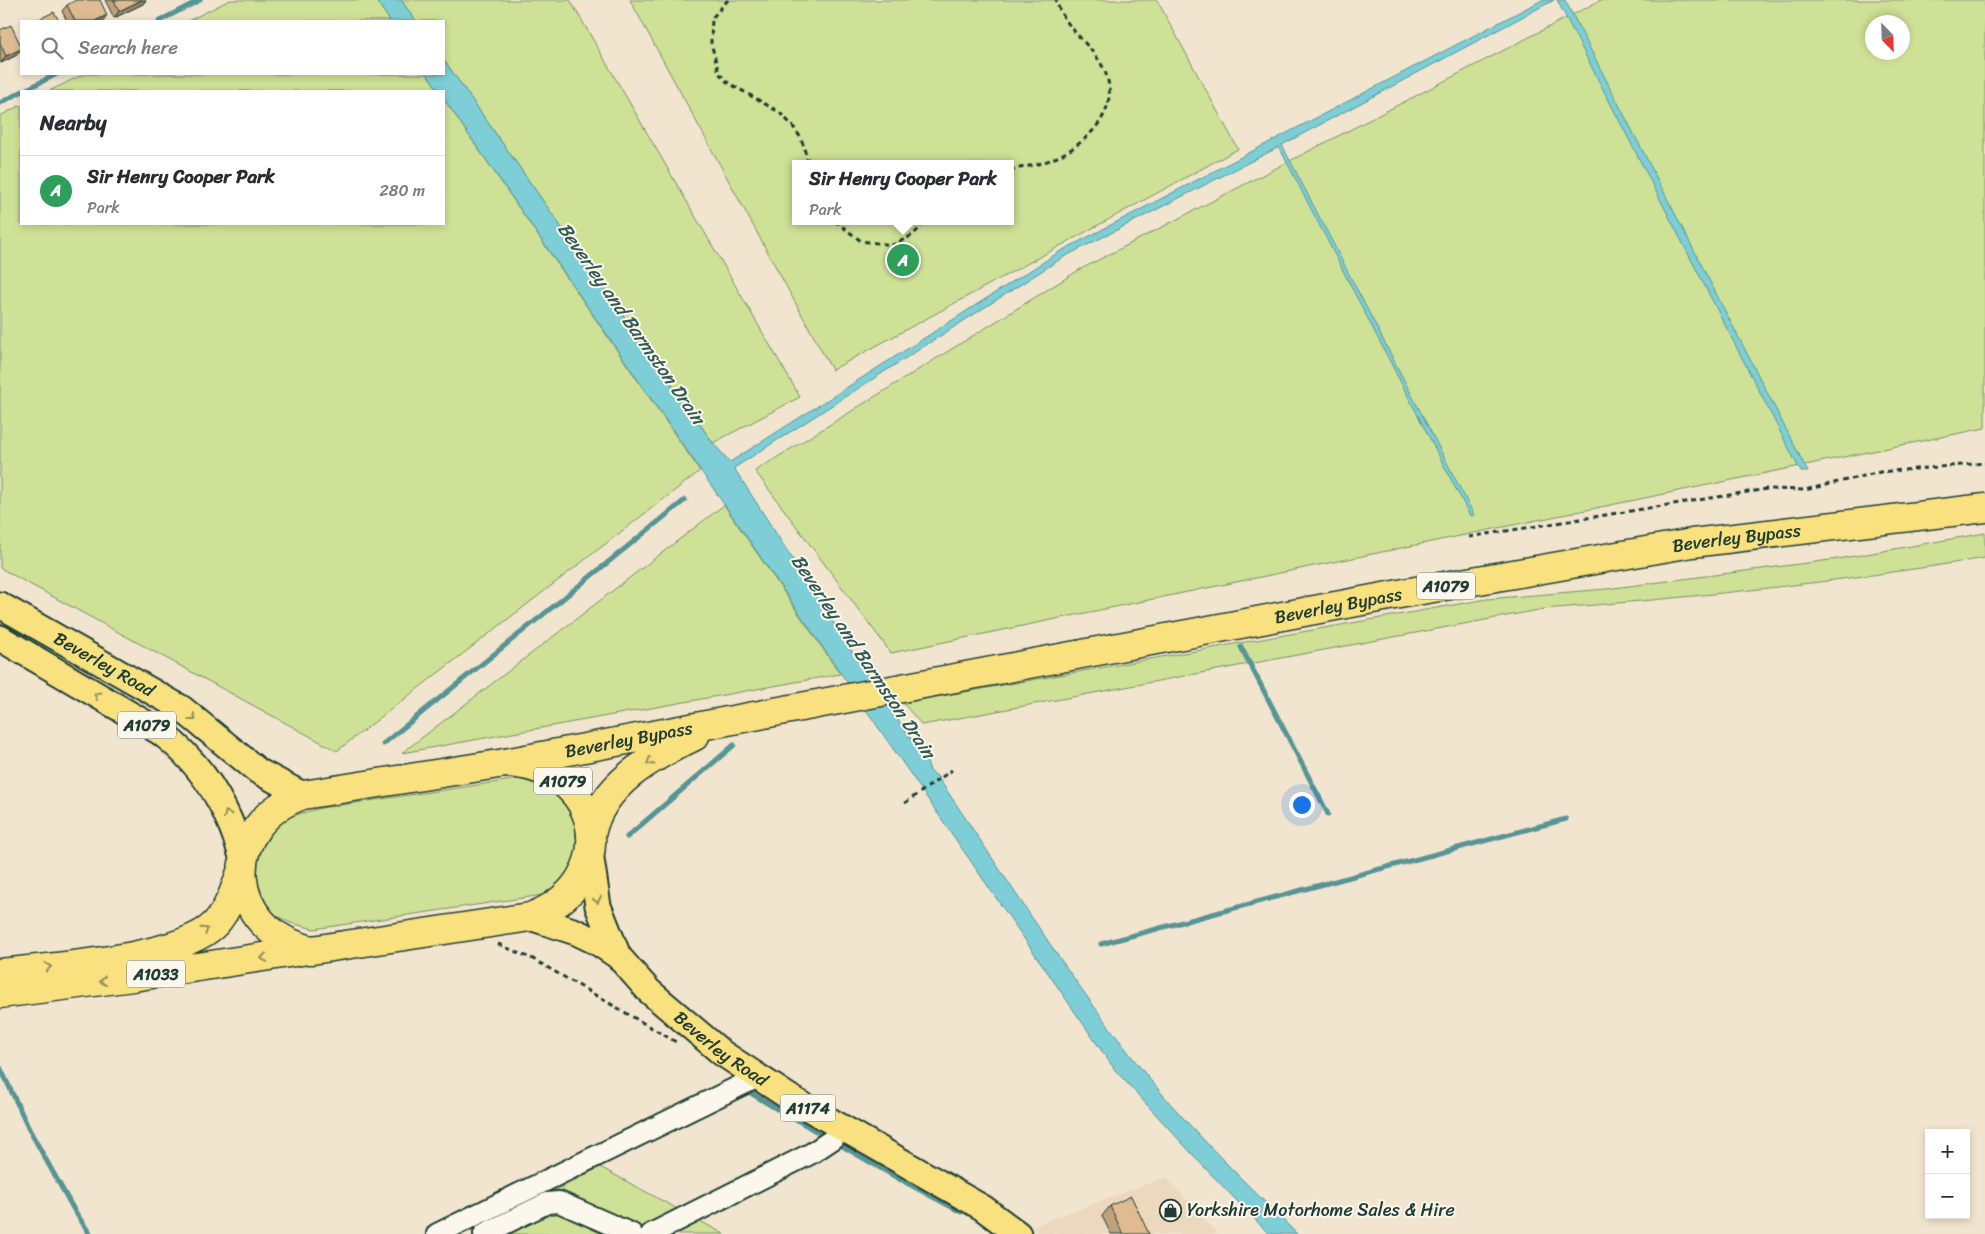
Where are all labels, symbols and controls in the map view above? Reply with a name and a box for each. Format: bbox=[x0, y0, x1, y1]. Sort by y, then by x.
north arrow bbox=[1865, 15, 1910, 60]
search box bbox=[20, 20, 445, 75]
text: Search here bbox=[78, 31, 178, 64]
icon: search bbox=[38, 34, 66, 62]
text: Nearby bbox=[40, 104, 106, 142]
text: Sir Henry Cooper Park bbox=[87, 160, 275, 193]
popup bbox=[792, 160, 1014, 225]
text: Sir Henry Cooper Park bbox=[809, 162, 997, 195]
text: A bbox=[51, 176, 61, 205]
text: 280 m bbox=[380, 176, 425, 205]
text: Park bbox=[87, 193, 120, 222]
text: Park bbox=[809, 195, 842, 224]
water label: Beverley and Barmston Drain bbox=[549, 215, 715, 433]
pin: A bbox=[887, 241, 919, 279]
street label: Beverley Bypass bbox=[1670, 514, 1803, 562]
water label: Beverley and Barmston Drain bbox=[783, 547, 946, 767]
road number: A1079 bbox=[1417, 572, 1475, 600]
street label: Beverley Bypass bbox=[1272, 578, 1405, 633]
street label: Beverley Road bbox=[48, 623, 162, 707]
one-way arrow bbox=[94, 692, 103, 702]
road number: A1079 bbox=[118, 712, 176, 738]
one-way arrow bbox=[187, 712, 196, 720]
street label: Beverley Bypass bbox=[562, 712, 696, 767]
one-way arrow bbox=[646, 755, 655, 765]
road number: A1079 bbox=[534, 768, 592, 794]
your location bbox=[1289, 792, 1315, 818]
one-way arrow bbox=[223, 810, 233, 819]
one-way arrow bbox=[591, 896, 602, 904]
one-way arrow bbox=[200, 927, 209, 937]
one-way arrow bbox=[260, 953, 269, 963]
road number: A1033 bbox=[127, 961, 185, 988]
one-way arrow bbox=[45, 962, 53, 973]
one-way arrow bbox=[99, 975, 107, 986]
street label: Beverley Road bbox=[666, 1002, 776, 1096]
road number: A1174 bbox=[780, 1094, 836, 1122]
map controls bbox=[1925, 1129, 1970, 1219]
button: + bbox=[1925, 1129, 1970, 1174]
button: − bbox=[1925, 1174, 1970, 1219]
place label: Yorkshire Motorhome Sales & Hire bbox=[1187, 1194, 1455, 1226]
shop icon: Yorkshire Motorhome Sales & Hire bbox=[1159, 1198, 1183, 1222]

